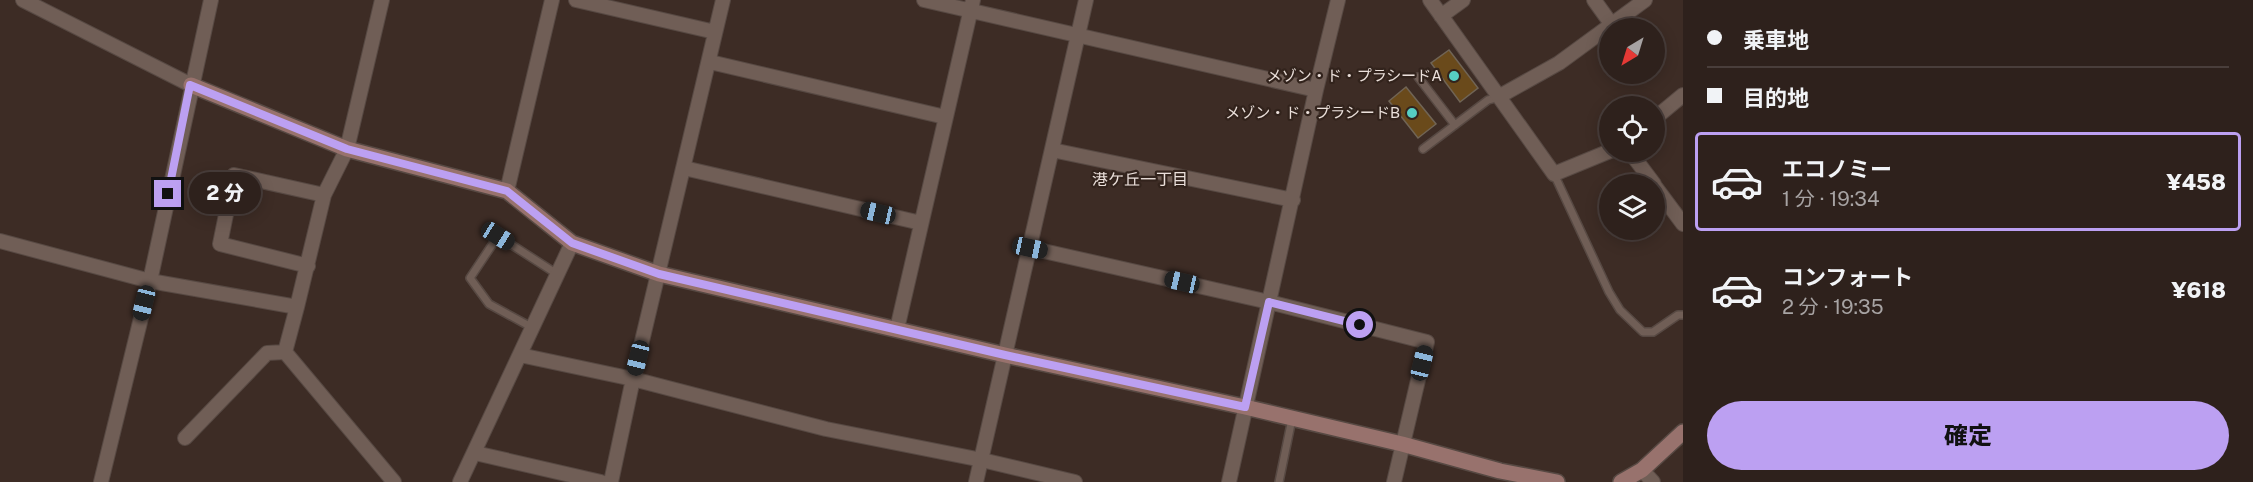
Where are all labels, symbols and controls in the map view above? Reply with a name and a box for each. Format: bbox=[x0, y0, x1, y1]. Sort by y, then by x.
north arrow bbox=[1599, 18, 1665, 84]
map controls bbox=[1599, 18, 1665, 240]
text: 乗車地 bbox=[1743, 27, 1809, 53]
place label: メゾン・ド・プラシードA bbox=[1267, 67, 1442, 84]
marker: メゾン・ド・プラシードA bbox=[1447, 69, 1461, 83]
text: 目的地 bbox=[1743, 85, 1809, 111]
button: locate bbox=[1599, 96, 1665, 162]
place label: メゾン・ド・プラシードB bbox=[1225, 104, 1400, 121]
marker: メゾン・ド・プラシードB bbox=[1405, 106, 1419, 120]
icon: car bbox=[1710, 155, 1764, 209]
text: エコノミー bbox=[1782, 156, 1892, 182]
text: ¥458 bbox=[2166, 169, 2226, 195]
district label: 港ケ丘一丁目 bbox=[1092, 170, 1188, 189]
callout: 2 分 bbox=[189, 173, 261, 215]
button: layers bbox=[1599, 174, 1665, 240]
route end bbox=[154, 180, 181, 207]
text: 2 分 bbox=[206, 181, 244, 205]
text: 1 分 · 19:34 bbox=[1782, 187, 1879, 211]
car bbox=[858, 200, 898, 226]
car bbox=[478, 219, 518, 253]
car bbox=[1011, 235, 1049, 261]
icon: car bbox=[1710, 263, 1764, 317]
text: コンフォート bbox=[1782, 264, 1913, 290]
car bbox=[1162, 269, 1202, 295]
text: ¥618 bbox=[2171, 277, 2226, 303]
car bbox=[131, 283, 157, 323]
text: 2 分 · 19:35 bbox=[1782, 295, 1884, 319]
route start bbox=[1346, 311, 1373, 338]
car bbox=[625, 338, 651, 378]
car bbox=[1409, 343, 1435, 383]
button: 確定 bbox=[1707, 401, 2229, 470]

